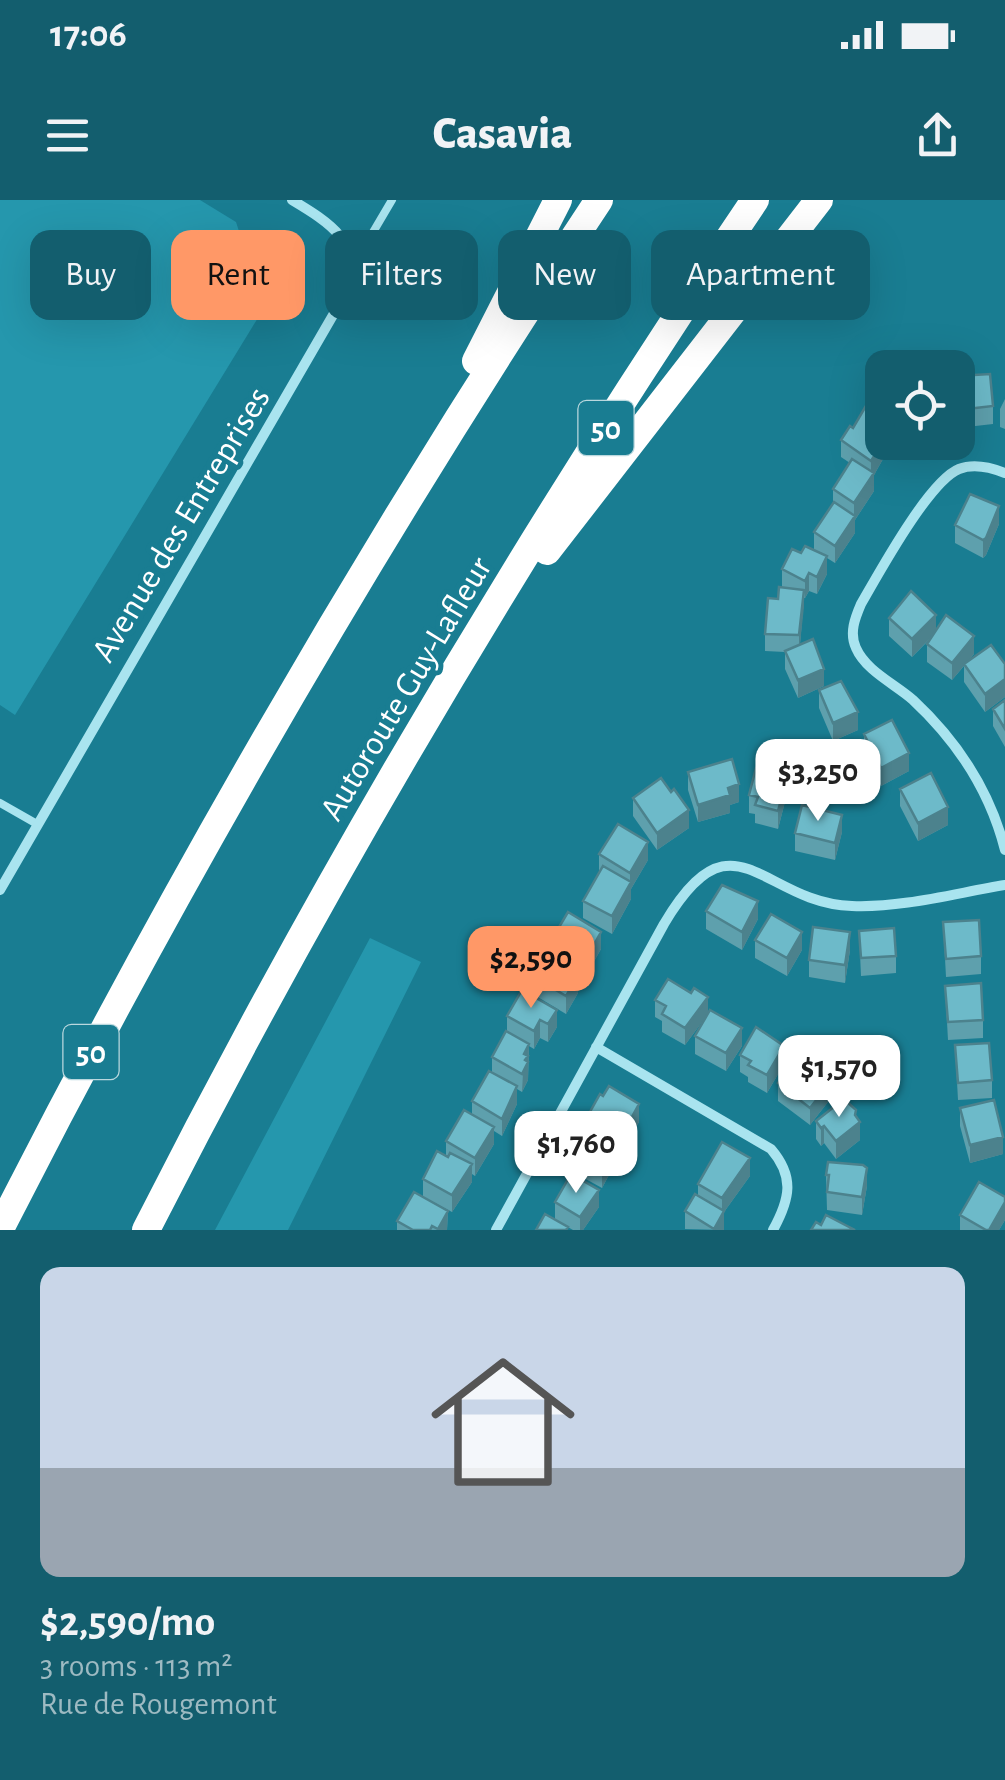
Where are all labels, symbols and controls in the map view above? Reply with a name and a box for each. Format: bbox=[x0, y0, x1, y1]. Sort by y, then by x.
text: 17:06 bbox=[50, 16, 127, 54]
icon: menu bbox=[40, 108, 95, 163]
icon: share bbox=[910, 108, 965, 163]
text: Casavia bbox=[433, 112, 572, 157]
chip: Buy bbox=[30, 230, 151, 320]
chip: Rent bbox=[171, 230, 305, 320]
chip: Filters bbox=[325, 230, 478, 320]
chip: New bbox=[498, 230, 631, 320]
chip: Apartment bbox=[651, 230, 870, 320]
map controls bbox=[865, 350, 975, 460]
button: locate bbox=[865, 350, 975, 460]
street label: Avenue des Entreprises bbox=[86, 382, 277, 668]
road number: 50 bbox=[578, 401, 634, 455]
street label: Autoroute Guy-Lafleur bbox=[314, 550, 499, 826]
pin: $3,250 bbox=[737, 739, 899, 824]
text: $3,250 bbox=[777, 755, 859, 787]
pin: $2,590 bbox=[450, 926, 612, 1011]
text: $2,590 bbox=[490, 942, 572, 974]
road number: 50 bbox=[64, 1025, 118, 1079]
pin: $1,570 bbox=[758, 1035, 920, 1120]
text: $1,570 bbox=[800, 1051, 878, 1083]
pin: $1,760 bbox=[495, 1111, 657, 1196]
text: $1,760 bbox=[536, 1127, 616, 1159]
icon: home bbox=[413, 1332, 593, 1512]
text: $2,590/mo bbox=[40, 1601, 215, 1643]
text: 3 rooms · 113 m² bbox=[40, 1650, 232, 1682]
text: Rue de Rougemont bbox=[40, 1688, 277, 1720]

